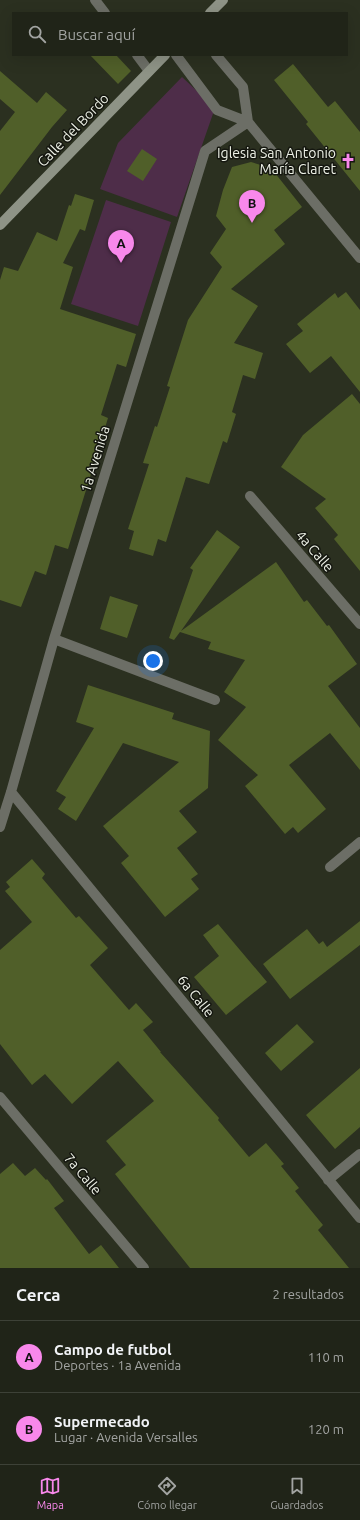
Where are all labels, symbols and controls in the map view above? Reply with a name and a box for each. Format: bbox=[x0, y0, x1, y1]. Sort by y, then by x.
search box bbox=[12, 12, 348, 56]
icon: search bbox=[26, 23, 48, 45]
text: Buscar aquí bbox=[58, 26, 135, 43]
street label: Calle del Bordo bbox=[34, 90, 112, 170]
place label: Iglesia San Antonio María Claret bbox=[217, 145, 336, 177]
church icon: Iglesia San Antonio María Claret bbox=[339, 152, 357, 170]
pin: B bbox=[239, 190, 265, 223]
pin: A bbox=[108, 230, 134, 263]
street label: 1a Avenida bbox=[77, 424, 113, 494]
street label: 4a Calle bbox=[293, 527, 337, 575]
your location bbox=[143, 651, 163, 671]
street label: 6a Calle bbox=[174, 972, 218, 1020]
street label: 7a Calle bbox=[61, 1150, 105, 1198]
text: Cerca bbox=[16, 1285, 61, 1304]
text: 2 resultados bbox=[273, 1287, 344, 1301]
text: Campo de futbol bbox=[54, 1341, 172, 1358]
text: A bbox=[24, 1350, 34, 1364]
text: 110 m bbox=[308, 1350, 344, 1364]
text: Deportes · 1a Avenida bbox=[54, 1358, 181, 1372]
text: Supermecado bbox=[54, 1413, 150, 1430]
text: B bbox=[25, 1422, 33, 1436]
text: 120 m bbox=[308, 1422, 344, 1436]
text: Lugar · Avenida Versalles bbox=[54, 1430, 198, 1444]
tab: Mapa bbox=[37, 1475, 64, 1511]
tab: Cómo llegar bbox=[137, 1475, 197, 1511]
tab: Guardados bbox=[270, 1475, 323, 1511]

